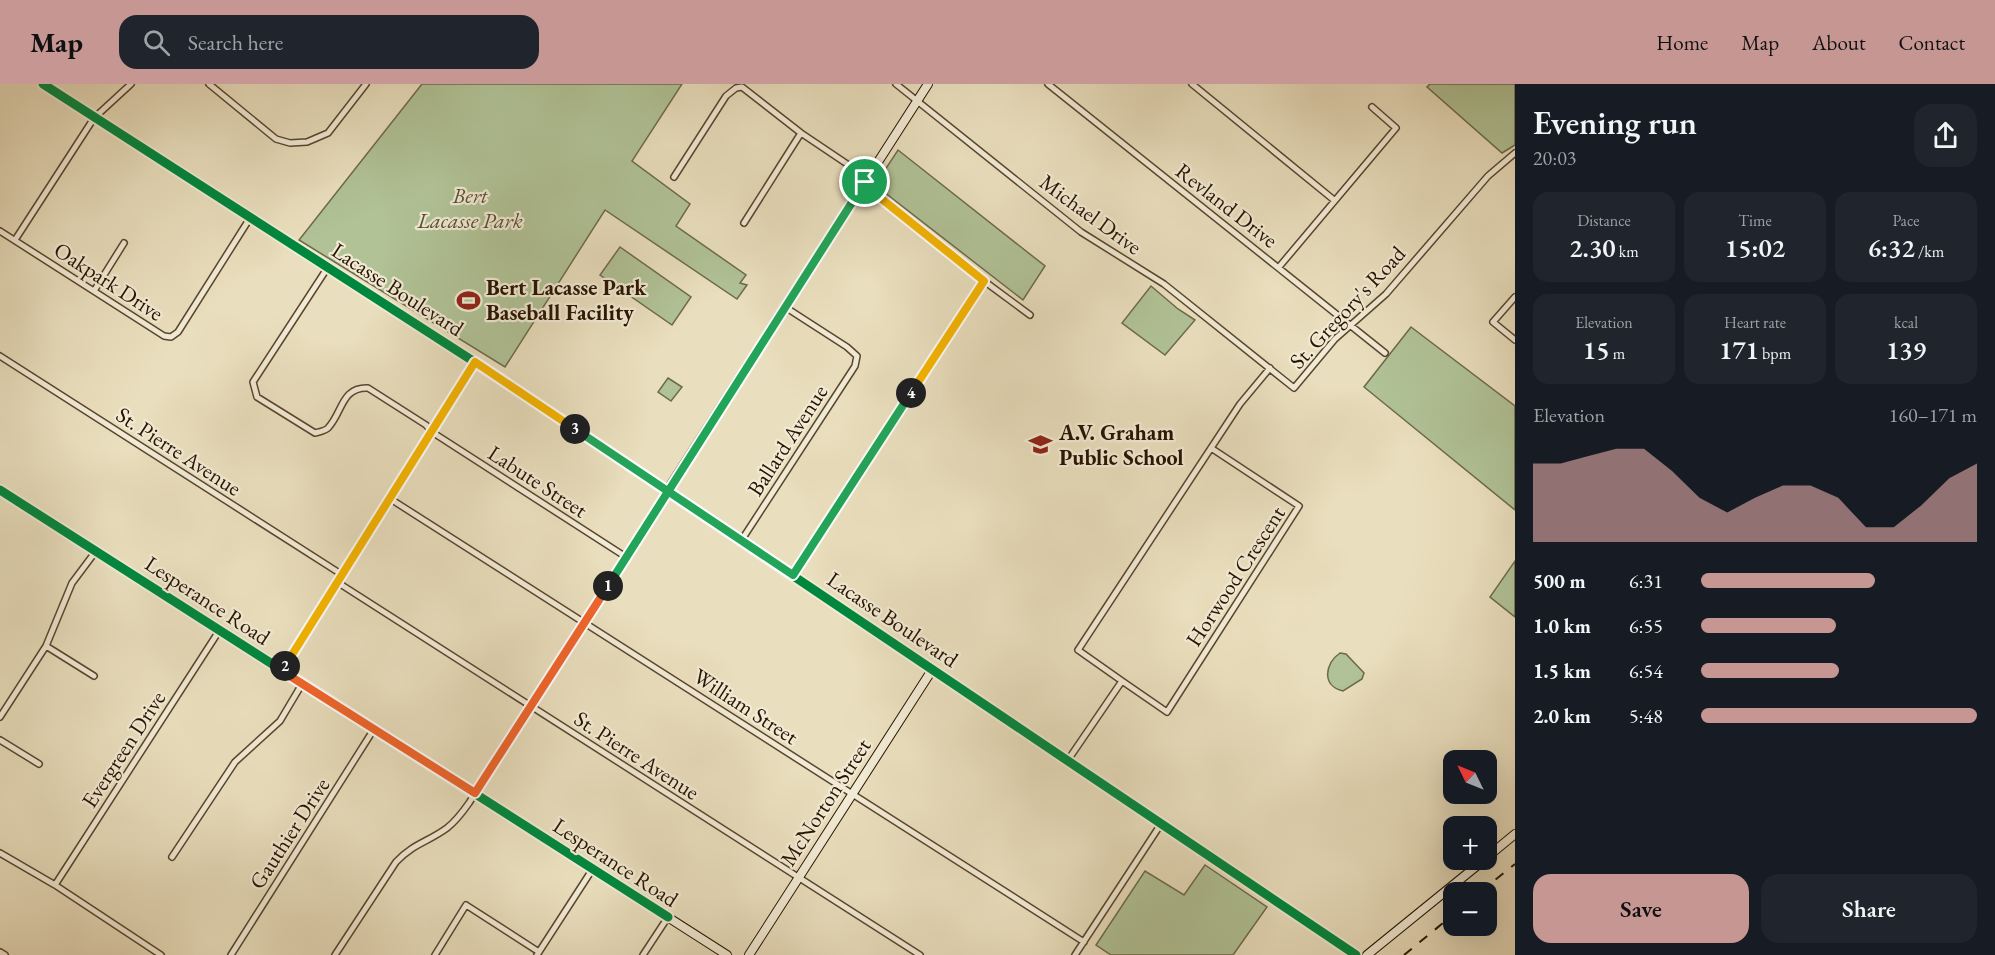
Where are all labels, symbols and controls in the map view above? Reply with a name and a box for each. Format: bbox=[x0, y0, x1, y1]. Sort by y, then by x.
search box bbox=[119, 15, 539, 69]
text: Map bbox=[30, 24, 83, 60]
icon: search bbox=[140, 26, 173, 59]
text: Search here bbox=[188, 28, 283, 57]
text: Home bbox=[1656, 29, 1708, 56]
text: Map bbox=[1741, 29, 1779, 56]
text: About bbox=[1812, 29, 1865, 56]
text: Contact bbox=[1898, 29, 1965, 56]
text: Evening run bbox=[1533, 101, 1697, 144]
button: share bbox=[1914, 104, 1977, 167]
text: 20:03 bbox=[1533, 145, 1576, 171]
pin bbox=[839, 156, 890, 207]
street label: Revland Drive bbox=[1170, 156, 1284, 255]
icon: arrive bbox=[848, 165, 881, 198]
street label: Michael Drive bbox=[1034, 168, 1148, 262]
park label: Bert Lacasse Park bbox=[416, 181, 523, 235]
text: Distance bbox=[1577, 210, 1631, 231]
text: Time bbox=[1738, 210, 1772, 231]
text: Pace bbox=[1893, 210, 1919, 231]
text: 2.30 bbox=[1569, 231, 1616, 265]
text: 15:02 bbox=[1725, 231, 1785, 265]
text: 6:32 bbox=[1868, 231, 1915, 265]
street label: Oakpark Drive bbox=[49, 235, 169, 328]
street label: Lacasse Boulevard bbox=[326, 236, 470, 343]
street label: St. Gregory's Road bbox=[1283, 239, 1412, 375]
text: km bbox=[1616, 241, 1639, 262]
text: /km bbox=[1915, 241, 1944, 262]
place label: Bert Lacasse Park Baseball Facility bbox=[486, 273, 647, 327]
sports icon: Bert Lacasse Park Baseball Facility bbox=[455, 287, 481, 313]
text: Elevation bbox=[1575, 312, 1633, 333]
text: Heart rate bbox=[1724, 312, 1786, 333]
text: kcal bbox=[1894, 312, 1918, 333]
text: 15 bbox=[1583, 333, 1610, 367]
text: 171 bbox=[1719, 333, 1759, 367]
text: 139 bbox=[1886, 333, 1926, 367]
text: m bbox=[1610, 343, 1625, 364]
text: bpm bbox=[1759, 343, 1791, 364]
pin: 4 bbox=[896, 378, 926, 408]
street label: Ballard Avenue bbox=[741, 379, 834, 501]
text: 4 bbox=[907, 382, 915, 403]
street label: St. Pierre Avenue bbox=[111, 400, 247, 503]
text: Elevation bbox=[1533, 402, 1605, 428]
text: 160–171 m bbox=[1889, 402, 1977, 428]
pin: 3 bbox=[560, 414, 590, 444]
text: 3 bbox=[571, 418, 579, 439]
place label: A.V. Graham Public School bbox=[1058, 418, 1183, 472]
school or university icon: A.V. Graham Public School bbox=[1028, 432, 1054, 458]
street label: Labute Street bbox=[483, 439, 593, 524]
street label: Horwood Crescent bbox=[1179, 500, 1292, 652]
street label: Lesperance Road bbox=[140, 549, 277, 652]
street label: Lacasse Boulevard bbox=[822, 565, 965, 674]
text: 500 m bbox=[1533, 568, 1586, 594]
text: 6:31 bbox=[1629, 568, 1663, 594]
pin: 1 bbox=[593, 571, 623, 601]
text: 1 bbox=[604, 575, 612, 596]
text: 1.0 km bbox=[1533, 613, 1591, 639]
text: 6:55 bbox=[1629, 613, 1663, 639]
pin: 2 bbox=[270, 651, 300, 681]
text: 2 bbox=[281, 655, 289, 676]
text: 1.5 km bbox=[1533, 658, 1591, 684]
text: 6:54 bbox=[1629, 658, 1663, 684]
street label: William Street bbox=[688, 662, 804, 751]
street label: Evergreen Drive bbox=[75, 685, 172, 813]
text: 2.0 km bbox=[1533, 703, 1591, 729]
text: 5:48 bbox=[1629, 703, 1663, 729]
street label: St. Pierre Avenue bbox=[569, 704, 705, 807]
street label: McNorton Street bbox=[773, 733, 877, 871]
north arrow bbox=[1443, 750, 1497, 804]
map controls bbox=[1443, 750, 1497, 936]
street label: Gauthier Drive bbox=[243, 772, 336, 895]
street label: Lesperance Road bbox=[548, 811, 685, 914]
button: + bbox=[1443, 816, 1497, 870]
button: Save bbox=[1533, 874, 1749, 943]
button: Share bbox=[1761, 874, 1977, 943]
button: − bbox=[1443, 882, 1497, 936]

